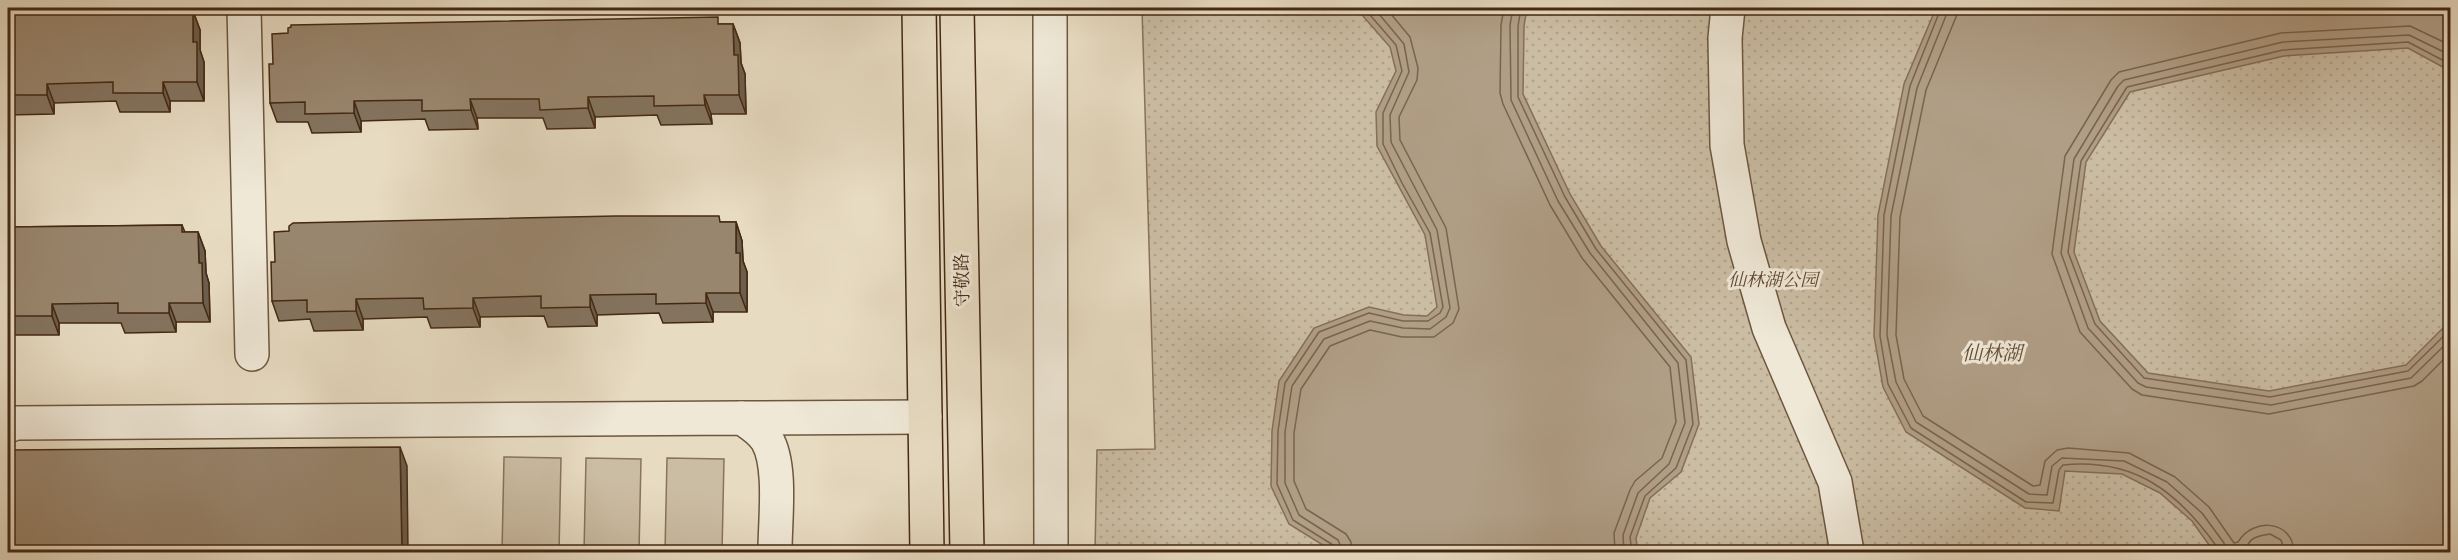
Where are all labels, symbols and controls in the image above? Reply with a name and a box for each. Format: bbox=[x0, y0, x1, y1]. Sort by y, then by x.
street label: 守敬路 bbox=[952, 253, 975, 307]
park label: 仙林湖公园 bbox=[1728, 270, 1821, 293]
water label: 仙林湖 bbox=[1962, 342, 2025, 367]

